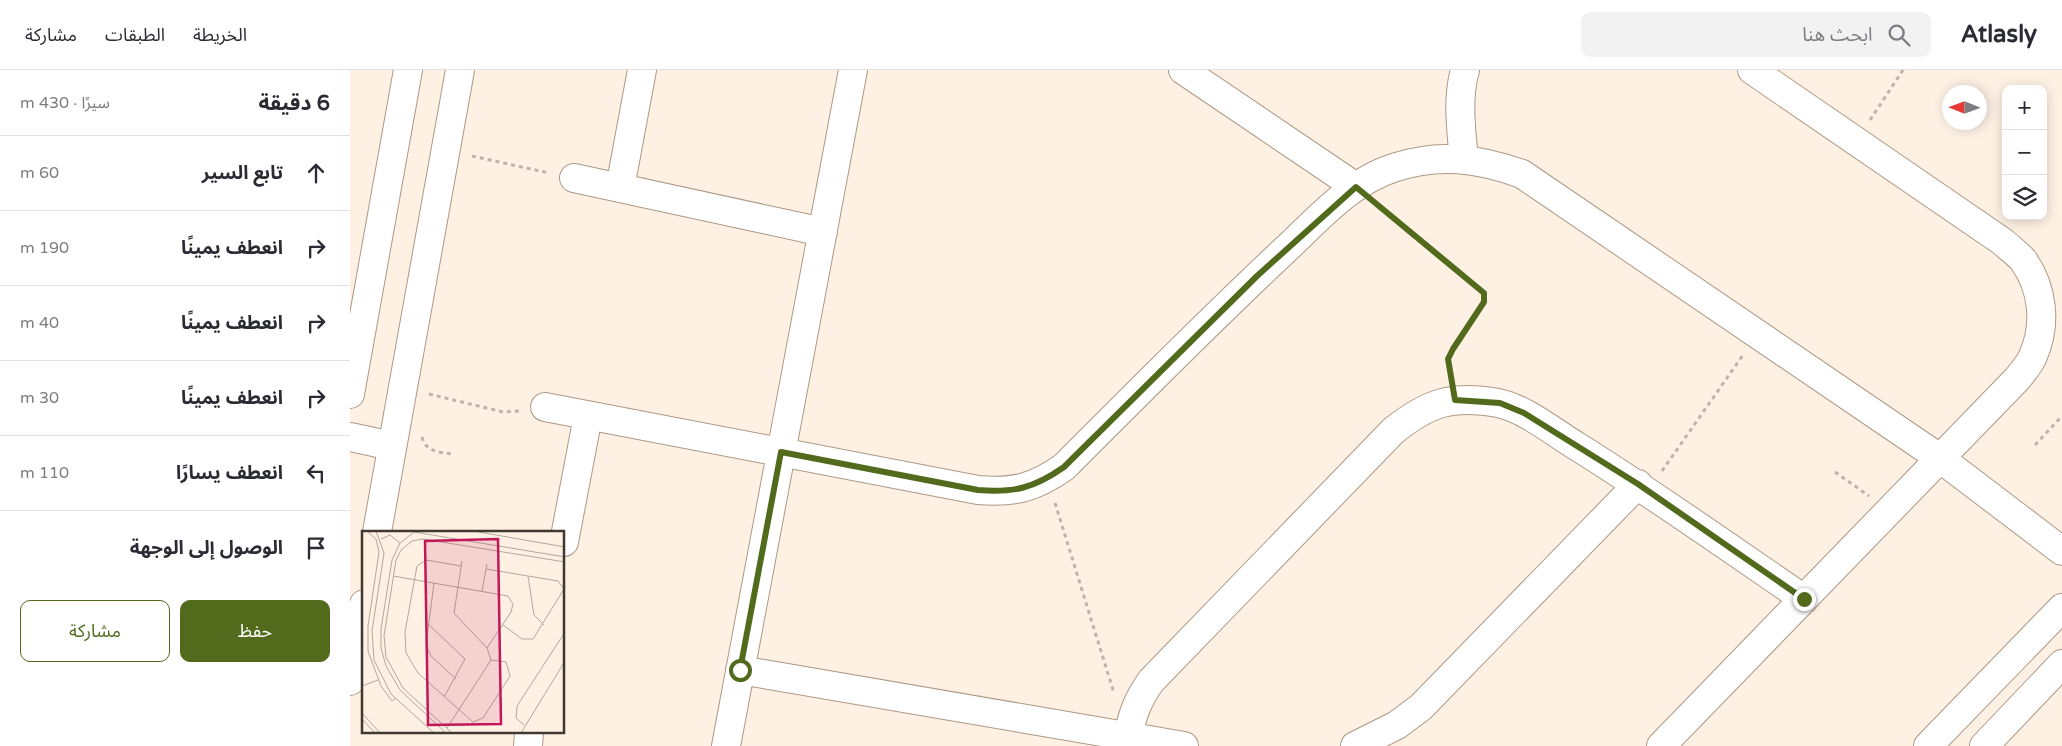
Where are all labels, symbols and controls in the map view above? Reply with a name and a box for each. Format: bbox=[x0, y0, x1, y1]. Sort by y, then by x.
search box bbox=[1581, 12, 1931, 57]
text: Atlasly bbox=[1961, 20, 2037, 49]
icon: search bbox=[1885, 21, 1913, 49]
text: مشاركة bbox=[25, 24, 77, 46]
text: الطبقات bbox=[105, 24, 165, 46]
text: الخريطة bbox=[193, 24, 247, 46]
text: ابحث هنا bbox=[1802, 24, 1873, 46]
north arrow bbox=[1942, 85, 1987, 130]
map controls bbox=[2002, 85, 2047, 220]
button: + bbox=[2002, 85, 2047, 130]
text: 6 دقيقة bbox=[259, 91, 330, 116]
text: سيرًا · 430 m bbox=[20, 93, 110, 113]
button: − bbox=[2002, 130, 2047, 175]
icon: ahead bbox=[302, 159, 330, 187]
text: تابع السير bbox=[202, 162, 283, 184]
text: 60 m bbox=[20, 163, 59, 183]
button: layers bbox=[2002, 175, 2047, 220]
icon: right bbox=[302, 234, 330, 262]
text: انعطف يمينًا bbox=[181, 237, 283, 259]
text: 190 m bbox=[20, 238, 69, 258]
icon: right bbox=[302, 309, 330, 337]
text: انعطف يمينًا bbox=[181, 312, 283, 334]
text: 40 m bbox=[20, 313, 59, 333]
icon: right bbox=[302, 384, 330, 412]
text: انعطف يمينًا bbox=[181, 387, 283, 409]
text: 30 m bbox=[20, 388, 59, 408]
icon: left bbox=[302, 459, 330, 487]
text: انعطف يسارًا bbox=[176, 462, 283, 484]
text: 110 m bbox=[20, 463, 69, 483]
inset map bbox=[362, 531, 565, 734]
icon: arrive bbox=[302, 534, 330, 562]
text: الوصول إلى الوجهة bbox=[130, 537, 283, 559]
route end bbox=[1793, 588, 1816, 611]
button: مشاركة bbox=[20, 600, 170, 662]
button: حفظ bbox=[180, 600, 330, 662]
route start bbox=[729, 659, 752, 682]

